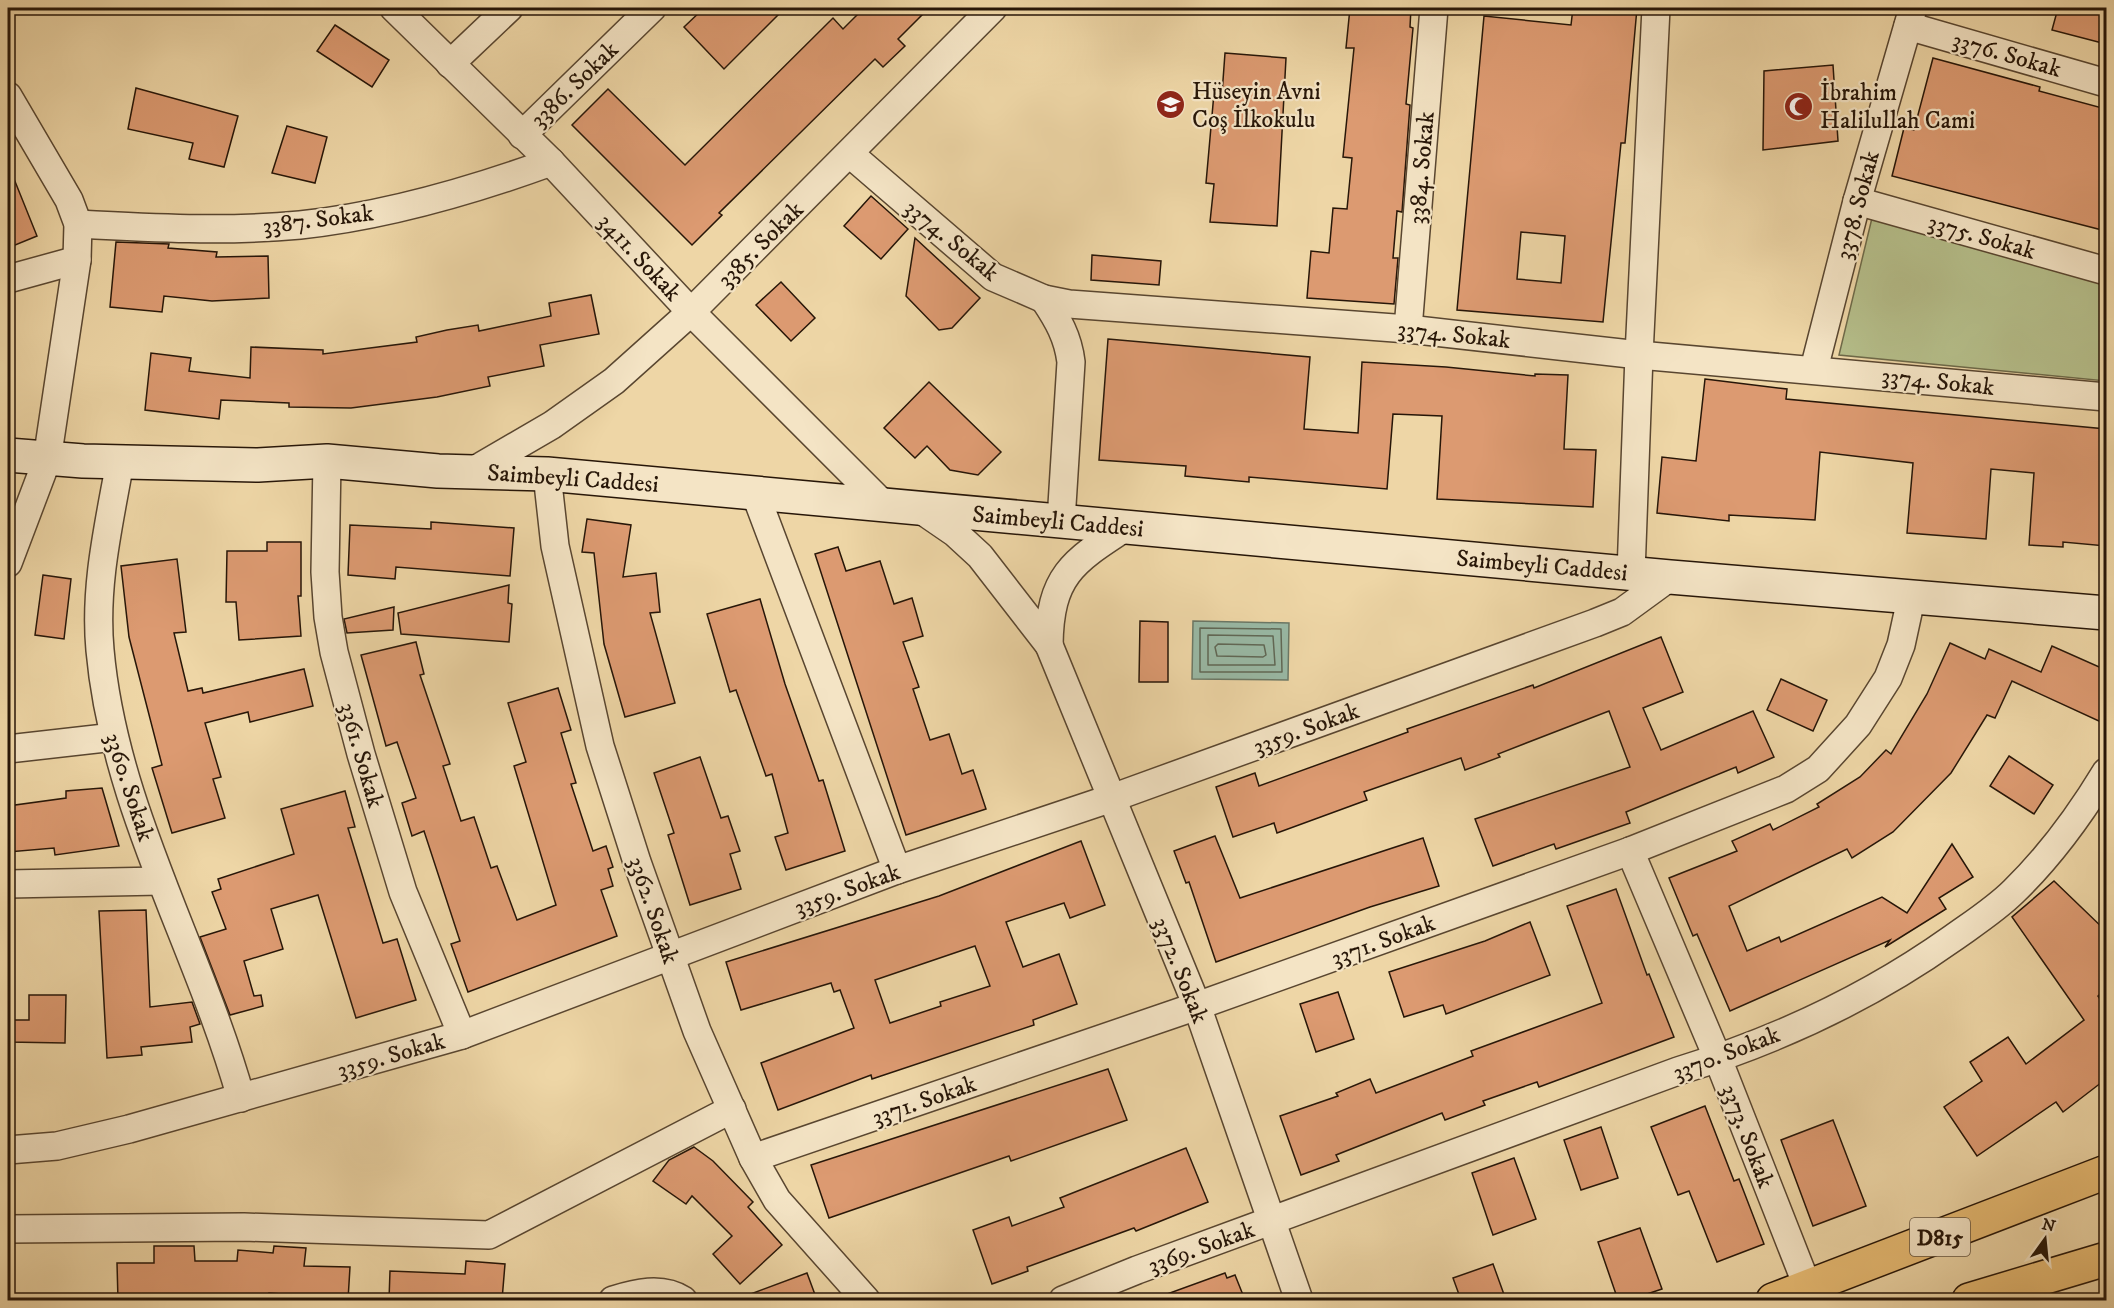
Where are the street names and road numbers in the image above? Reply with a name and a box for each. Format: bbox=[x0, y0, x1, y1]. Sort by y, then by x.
street label: 3376. Sokak bbox=[1949, 25, 2065, 85]
street label: 3386. Sokak bbox=[524, 35, 625, 134]
street label: 3384. Sokak bbox=[1402, 110, 1442, 226]
street label: 3378. Sokak bbox=[1829, 147, 1887, 263]
street label: 3374. Sokak bbox=[898, 193, 1005, 288]
street label: 3385. Sokak bbox=[711, 195, 810, 294]
street label: 3387. Sokak bbox=[261, 198, 375, 242]
street label: 3411. Sokak bbox=[591, 207, 688, 308]
street label: 3375. Sokak bbox=[1924, 207, 2039, 267]
street label: 3374. Sokak bbox=[1396, 314, 1512, 356]
street label: 3374. Sokak bbox=[1880, 361, 1996, 403]
street label: Saimbeyli Caddesi bbox=[486, 458, 660, 500]
street label: Saimbeyli Caddesi bbox=[971, 500, 1145, 544]
street label: Saimbeyli Caddesi bbox=[1455, 544, 1629, 588]
street label: 3359. Sokak bbox=[1249, 696, 1364, 762]
street label: 3361. Sokak bbox=[332, 699, 390, 811]
street label: 3360. Sokak bbox=[97, 729, 161, 845]
street label: 3362. Sokak bbox=[621, 853, 685, 968]
street label: 3359. Sokak bbox=[790, 857, 905, 923]
street label: 3371. Sokak bbox=[1327, 908, 1439, 974]
street label: 3372. Sokak bbox=[1145, 913, 1215, 1028]
street label: 3370. Sokak bbox=[1668, 1020, 1784, 1088]
street label: 3359. Sokak bbox=[334, 1026, 449, 1086]
street label: 3371. Sokak bbox=[868, 1069, 981, 1133]
street label: 3373. Sokak bbox=[1714, 1080, 1781, 1192]
street label: 3369. Sokak bbox=[1144, 1215, 1259, 1281]
road number: D815 bbox=[1910, 1218, 1970, 1256]

